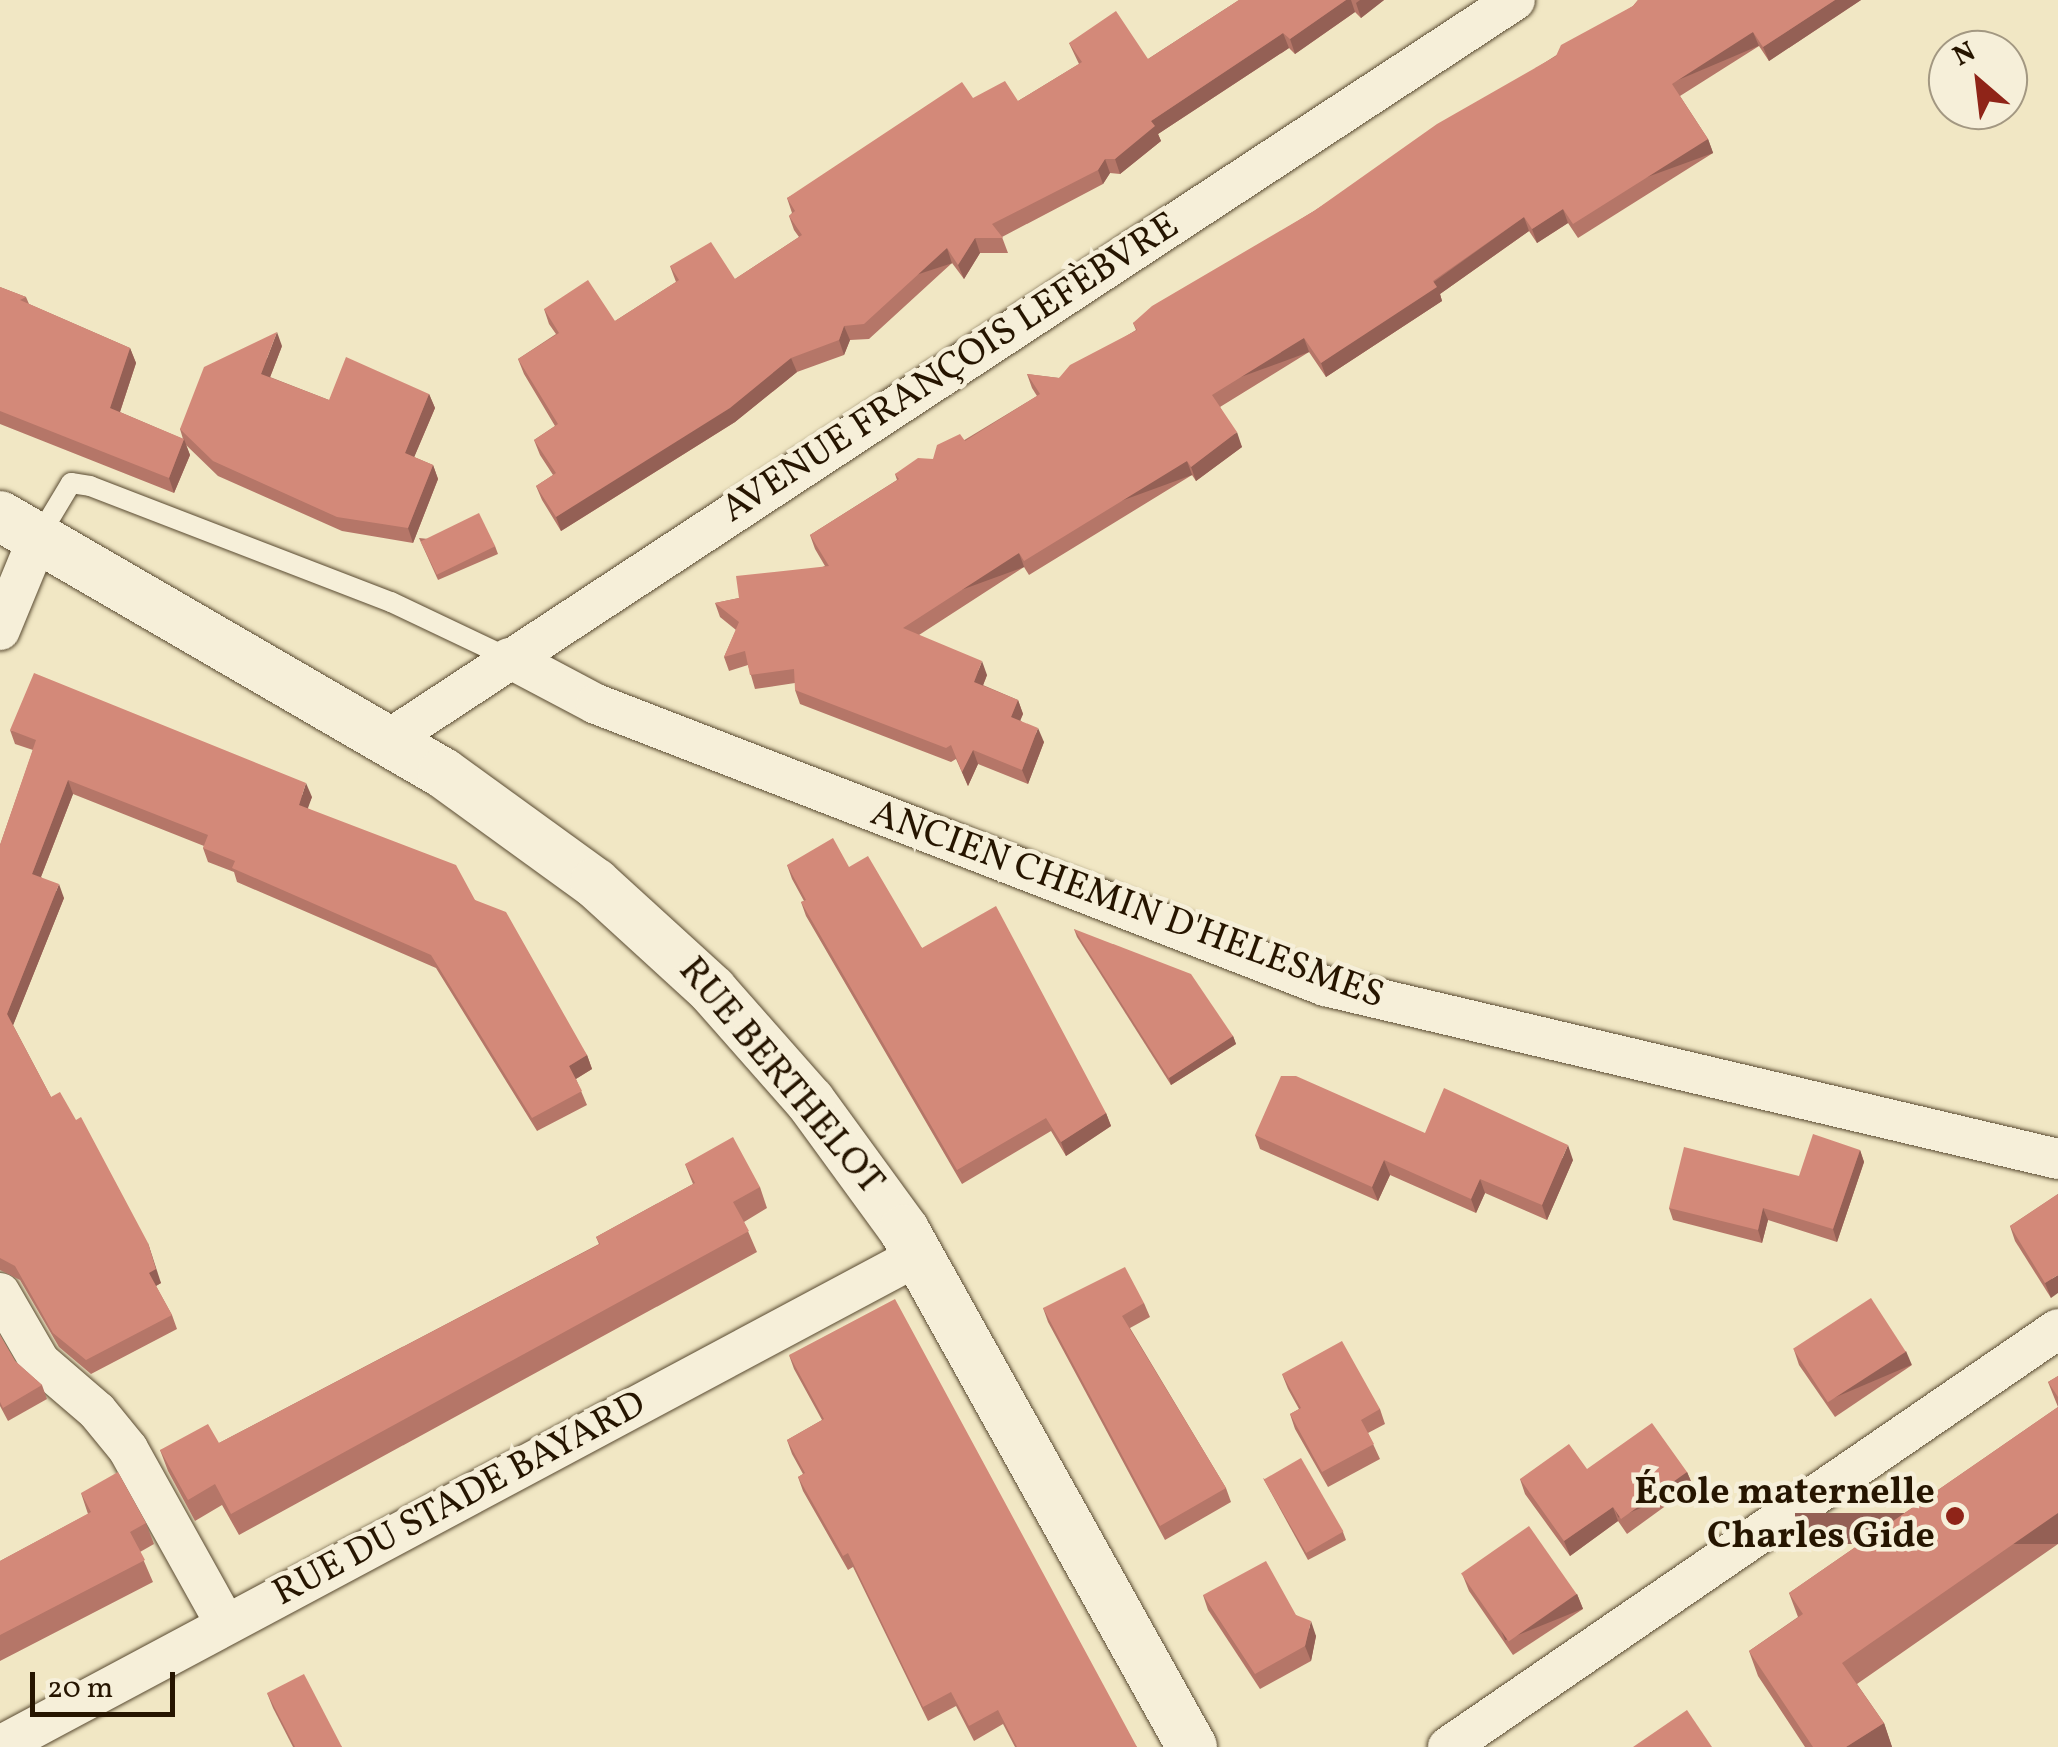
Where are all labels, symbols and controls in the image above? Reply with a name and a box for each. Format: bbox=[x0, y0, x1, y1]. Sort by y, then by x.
north arrow bbox=[1928, 30, 2028, 130]
text: N bbox=[1946, 33, 1983, 77]
street label: AVENUE FRANÇOIS LEFÈBVRE bbox=[714, 204, 1188, 534]
street label: ANCIEN CHEMIN D'HELESMES bbox=[864, 792, 1390, 1020]
street label: RUE BERTHELOT bbox=[668, 949, 892, 1205]
street label: RUE DU STADE BAYARD bbox=[266, 1382, 654, 1618]
place label: École maternelle Charles Gide bbox=[1634, 1471, 1935, 1560]
marker: École maternelle Charles Gide bbox=[1944, 1505, 1966, 1527]
scale bar bbox=[35, 1652, 180, 1714]
text: 20 m bbox=[47, 1668, 113, 1710]

